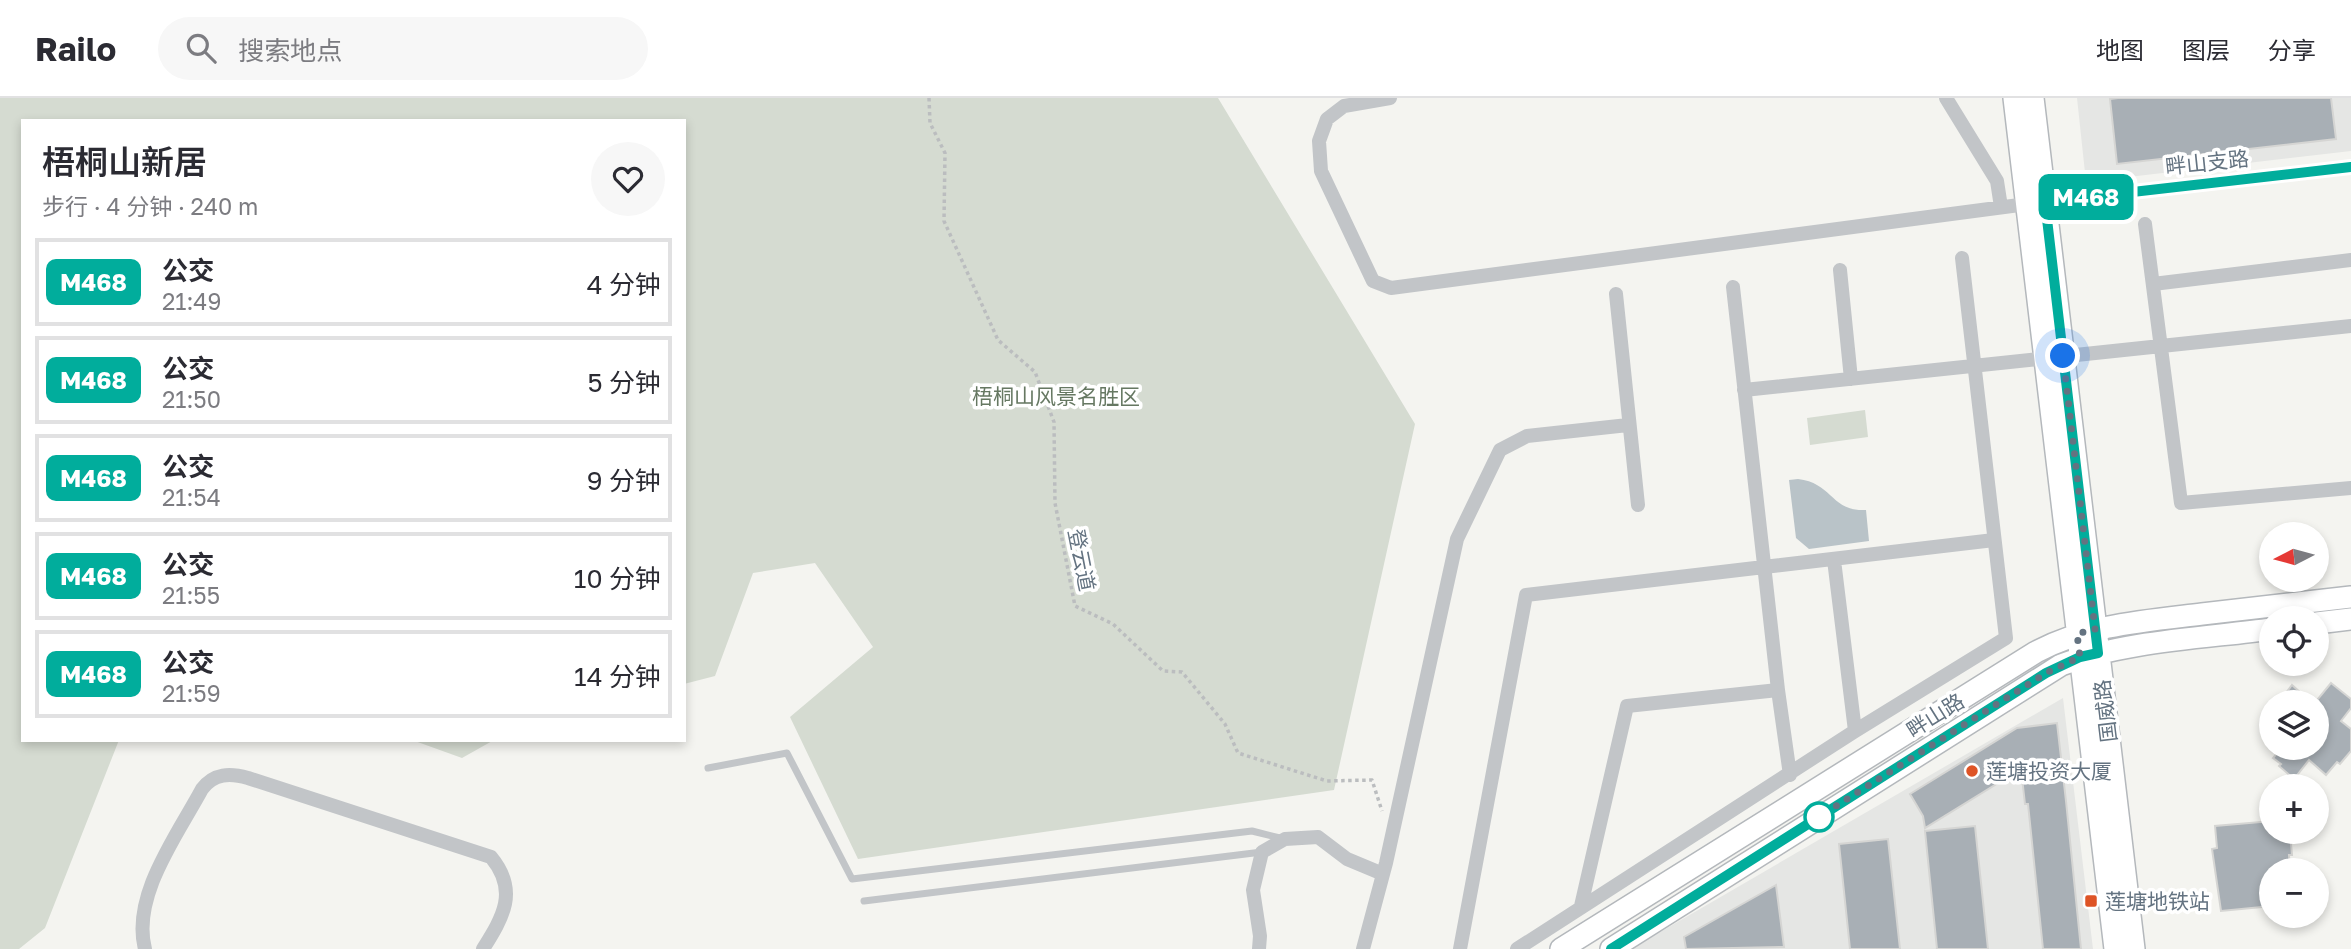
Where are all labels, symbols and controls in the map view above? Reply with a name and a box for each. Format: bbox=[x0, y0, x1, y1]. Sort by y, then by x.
search box bbox=[158, 17, 648, 80]
text: Railo bbox=[35, 29, 116, 68]
icon: search bbox=[182, 29, 220, 67]
text: 搜索地点 bbox=[238, 35, 342, 66]
text: 地图 bbox=[2096, 35, 2144, 64]
text: 图层 bbox=[2182, 35, 2230, 64]
text: 分享 bbox=[2268, 35, 2316, 64]
text: 梧桐山新居 bbox=[42, 142, 207, 181]
button: heart bbox=[591, 142, 665, 216]
street label: 畔山支路 bbox=[2164, 145, 2250, 179]
line badge: M468 bbox=[2037, 174, 2135, 220]
text: M468 bbox=[2053, 182, 2119, 211]
text: 步行 · 4 分钟 · 240 m bbox=[42, 192, 258, 220]
text: 公交 bbox=[162, 255, 214, 286]
text: M468 bbox=[60, 267, 127, 296]
text: 4 分钟 bbox=[587, 269, 661, 300]
text: 21:49 bbox=[162, 287, 221, 315]
your location bbox=[2045, 338, 2080, 373]
text: 公交 bbox=[162, 353, 214, 384]
text: M468 bbox=[60, 365, 127, 394]
text: 5 分钟 bbox=[587, 367, 661, 398]
park label: 梧桐山风景名胜区 bbox=[972, 383, 1140, 409]
text: 21:50 bbox=[162, 385, 221, 413]
text: 公交 bbox=[162, 451, 214, 482]
text: M468 bbox=[60, 463, 127, 492]
text: 9 分钟 bbox=[587, 465, 661, 496]
text: 21:54 bbox=[162, 483, 221, 511]
north arrow bbox=[2259, 522, 2329, 592]
map controls bbox=[2259, 522, 2329, 928]
street label: 登云道 bbox=[1063, 527, 1101, 593]
text: 公交 bbox=[162, 549, 214, 580]
text: M468 bbox=[60, 561, 127, 590]
text: 10 分钟 bbox=[574, 563, 661, 594]
text: 21:55 bbox=[162, 581, 220, 609]
button: locate bbox=[2259, 606, 2329, 676]
text: 公交 bbox=[162, 647, 214, 678]
text: M468 bbox=[60, 659, 127, 688]
text: 14 分钟 bbox=[574, 661, 661, 692]
street label: 国威路 bbox=[2088, 678, 2122, 744]
text: 21:59 bbox=[162, 679, 221, 707]
street label: 畔山路 bbox=[1901, 687, 1969, 743]
button: layers bbox=[2259, 690, 2329, 760]
place label: 莲塘投资大厦 bbox=[1986, 758, 2112, 784]
marker: 莲塘投资大厦 bbox=[1964, 763, 1980, 779]
button: + bbox=[2259, 774, 2329, 844]
unlabelled marker bbox=[1804, 802, 1834, 832]
button: − bbox=[2259, 858, 2329, 928]
place label: 莲塘地铁站 bbox=[2105, 888, 2210, 914]
marker: 莲塘地铁站 bbox=[2083, 893, 2099, 909]

